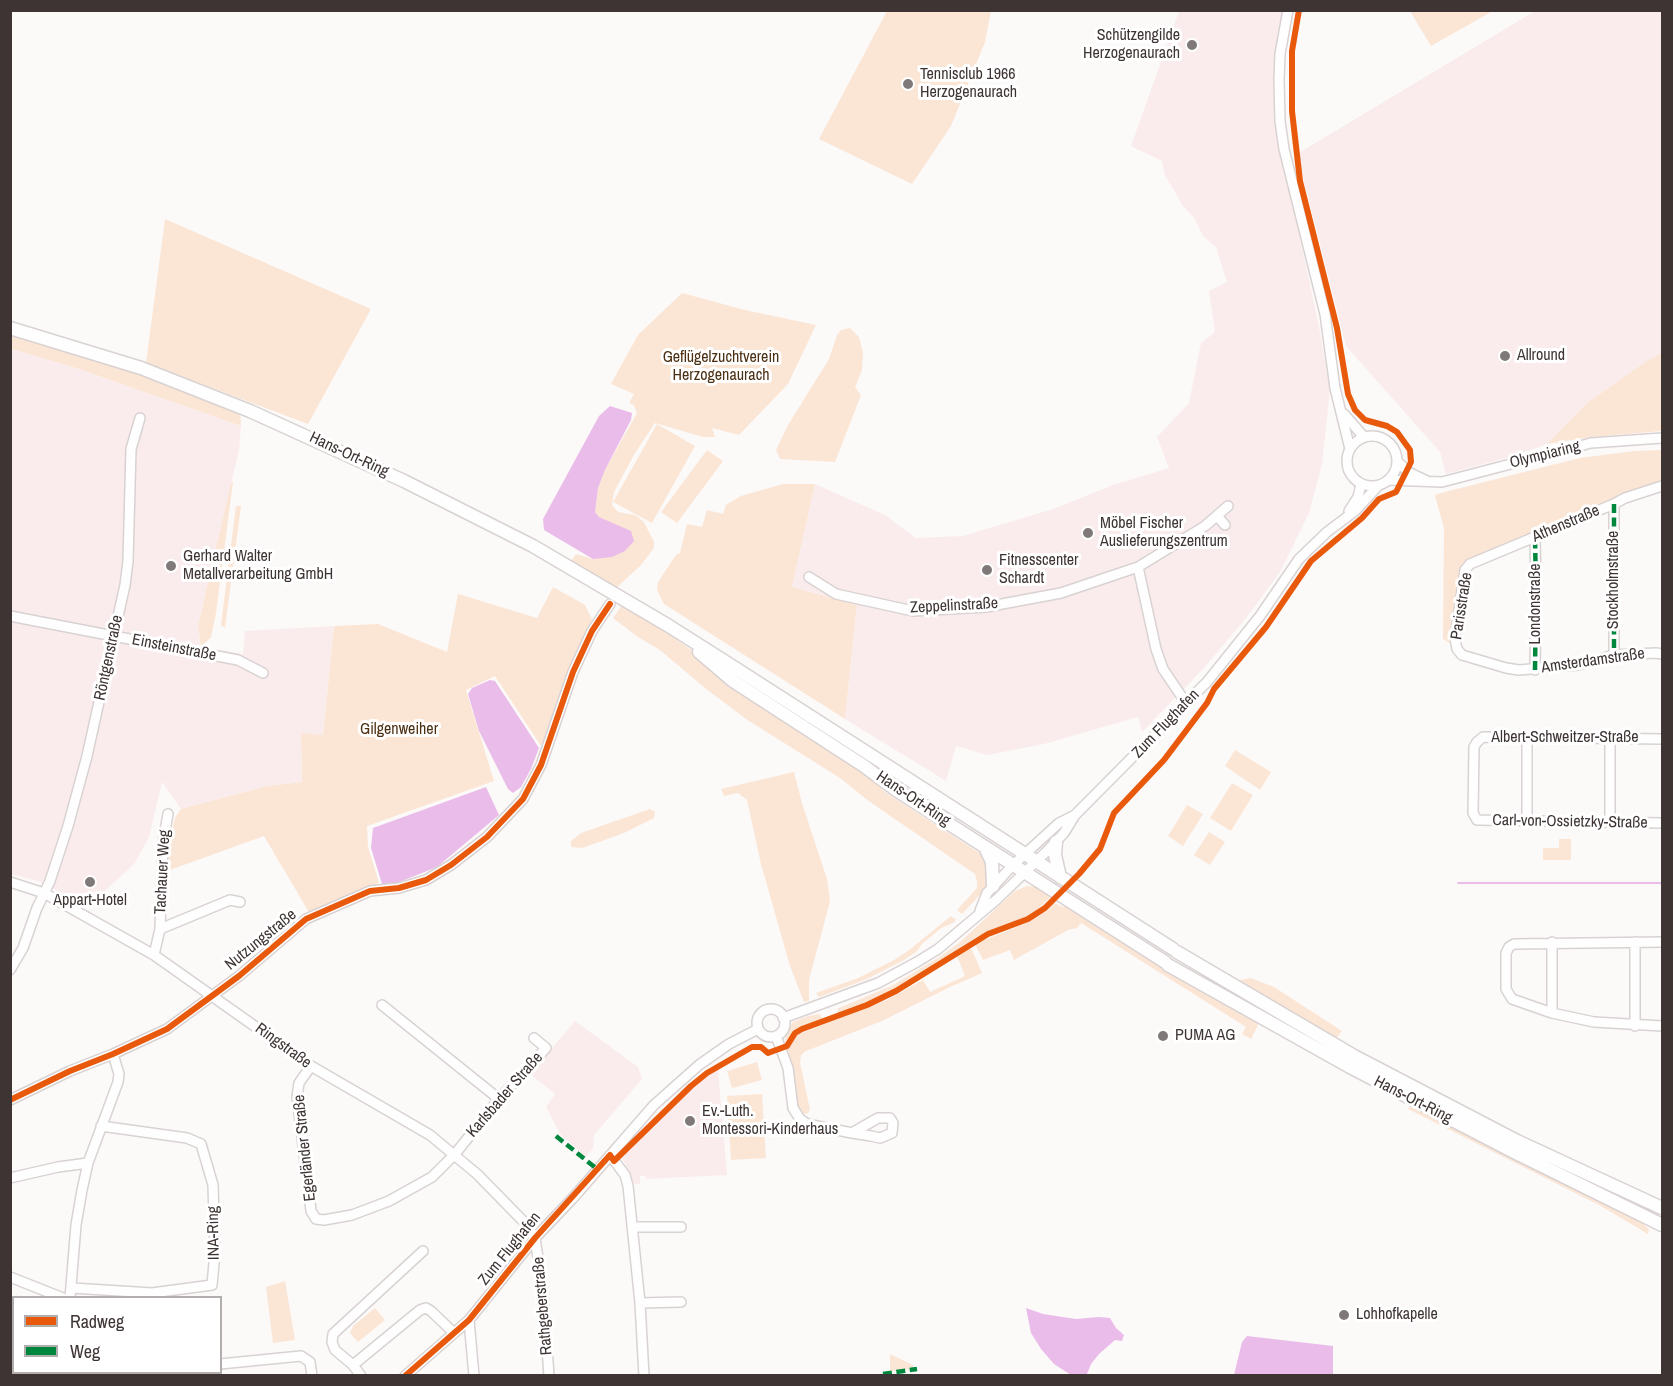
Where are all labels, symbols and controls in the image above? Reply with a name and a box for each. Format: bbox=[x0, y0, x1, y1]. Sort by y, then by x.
place label: Schützengilde Herzogenaurach bbox=[1083, 26, 1180, 64]
marker: Schützengilde Herzogenaurach bbox=[1185, 38, 1199, 52]
place label: Tennisclub 1966 Herzogenaurach bbox=[920, 65, 1017, 103]
marker: Tennisclub 1966 Herzogenaurach bbox=[901, 77, 915, 91]
place label: Allround bbox=[1517, 346, 1565, 366]
park label: Geflügelzuchtverein Herzogenaurach bbox=[663, 348, 779, 386]
marker: Allround bbox=[1498, 349, 1512, 363]
street label: Hans-Ort-Ring bbox=[306, 428, 392, 482]
street label: Olympiaring bbox=[1508, 437, 1582, 473]
street label: Athenstraße bbox=[1529, 501, 1603, 547]
place label: Möbel Fischer Auslieferungszentrum bbox=[1100, 514, 1228, 552]
marker: Möbel Fischer Auslieferungszentrum bbox=[1081, 526, 1095, 540]
street label: Stockholmstraße bbox=[1604, 531, 1624, 629]
place label: Gerhard Walter Metallverarbeitung GmbH bbox=[183, 547, 333, 585]
place label: Fitnesscenter Schardt bbox=[999, 551, 1078, 589]
marker: Gerhard Walter Metallverarbeitung GmbH bbox=[164, 559, 178, 573]
marker: Fitnesscenter Schardt bbox=[980, 563, 994, 577]
street label: Londonstraße bbox=[1526, 564, 1546, 644]
street label: Parisstraße bbox=[1447, 571, 1477, 641]
street label: Zeppelinstraße bbox=[909, 594, 999, 618]
street label: Röntgenstraße bbox=[91, 614, 127, 702]
street label: Einsteinstraße bbox=[130, 630, 218, 666]
street label: Amsterdamstraße bbox=[1540, 644, 1646, 678]
street label: Zum Flughafen bbox=[1128, 686, 1204, 762]
park label: Gilgenweiher bbox=[360, 720, 438, 740]
street label: Albert-Schweitzer-Straße bbox=[1491, 728, 1639, 748]
street label: Hans-Ort-Ring bbox=[872, 767, 954, 831]
street label: Carl-von-Ossietzky-Straße bbox=[1492, 811, 1648, 833]
street label: Tachauer Weg bbox=[151, 829, 175, 915]
marker: Appart-Hotel bbox=[83, 875, 97, 889]
place label: Appart-Hotel bbox=[53, 891, 127, 911]
street label: Nutzungstraße bbox=[222, 905, 300, 975]
street label: Ringstraße bbox=[251, 1019, 315, 1073]
place label: PUMA AG bbox=[1175, 1026, 1236, 1046]
marker: PUMA AG bbox=[1156, 1029, 1170, 1043]
street label: Karlsbader Straße bbox=[463, 1049, 547, 1141]
street label: Hans-Ort-Ring bbox=[1371, 1072, 1455, 1128]
street label: Egerländer Straße bbox=[290, 1094, 320, 1202]
place label: Ev.-Luth. Montessori-Kinderhaus bbox=[702, 1102, 838, 1140]
marker: Ev.-Luth. Montessori-Kinderhaus bbox=[683, 1114, 697, 1128]
street label: INA-Ring bbox=[204, 1206, 224, 1260]
street label: Zum Flughafen bbox=[475, 1209, 545, 1289]
street label: Rathgeberstraße bbox=[529, 1256, 557, 1356]
legend bbox=[12, 1296, 222, 1374]
place label: Lohhofkapelle bbox=[1356, 1305, 1438, 1325]
marker: Lohhofkapelle bbox=[1337, 1308, 1351, 1322]
text: Radweg bbox=[70, 1309, 124, 1334]
text: Weg bbox=[70, 1339, 100, 1364]

